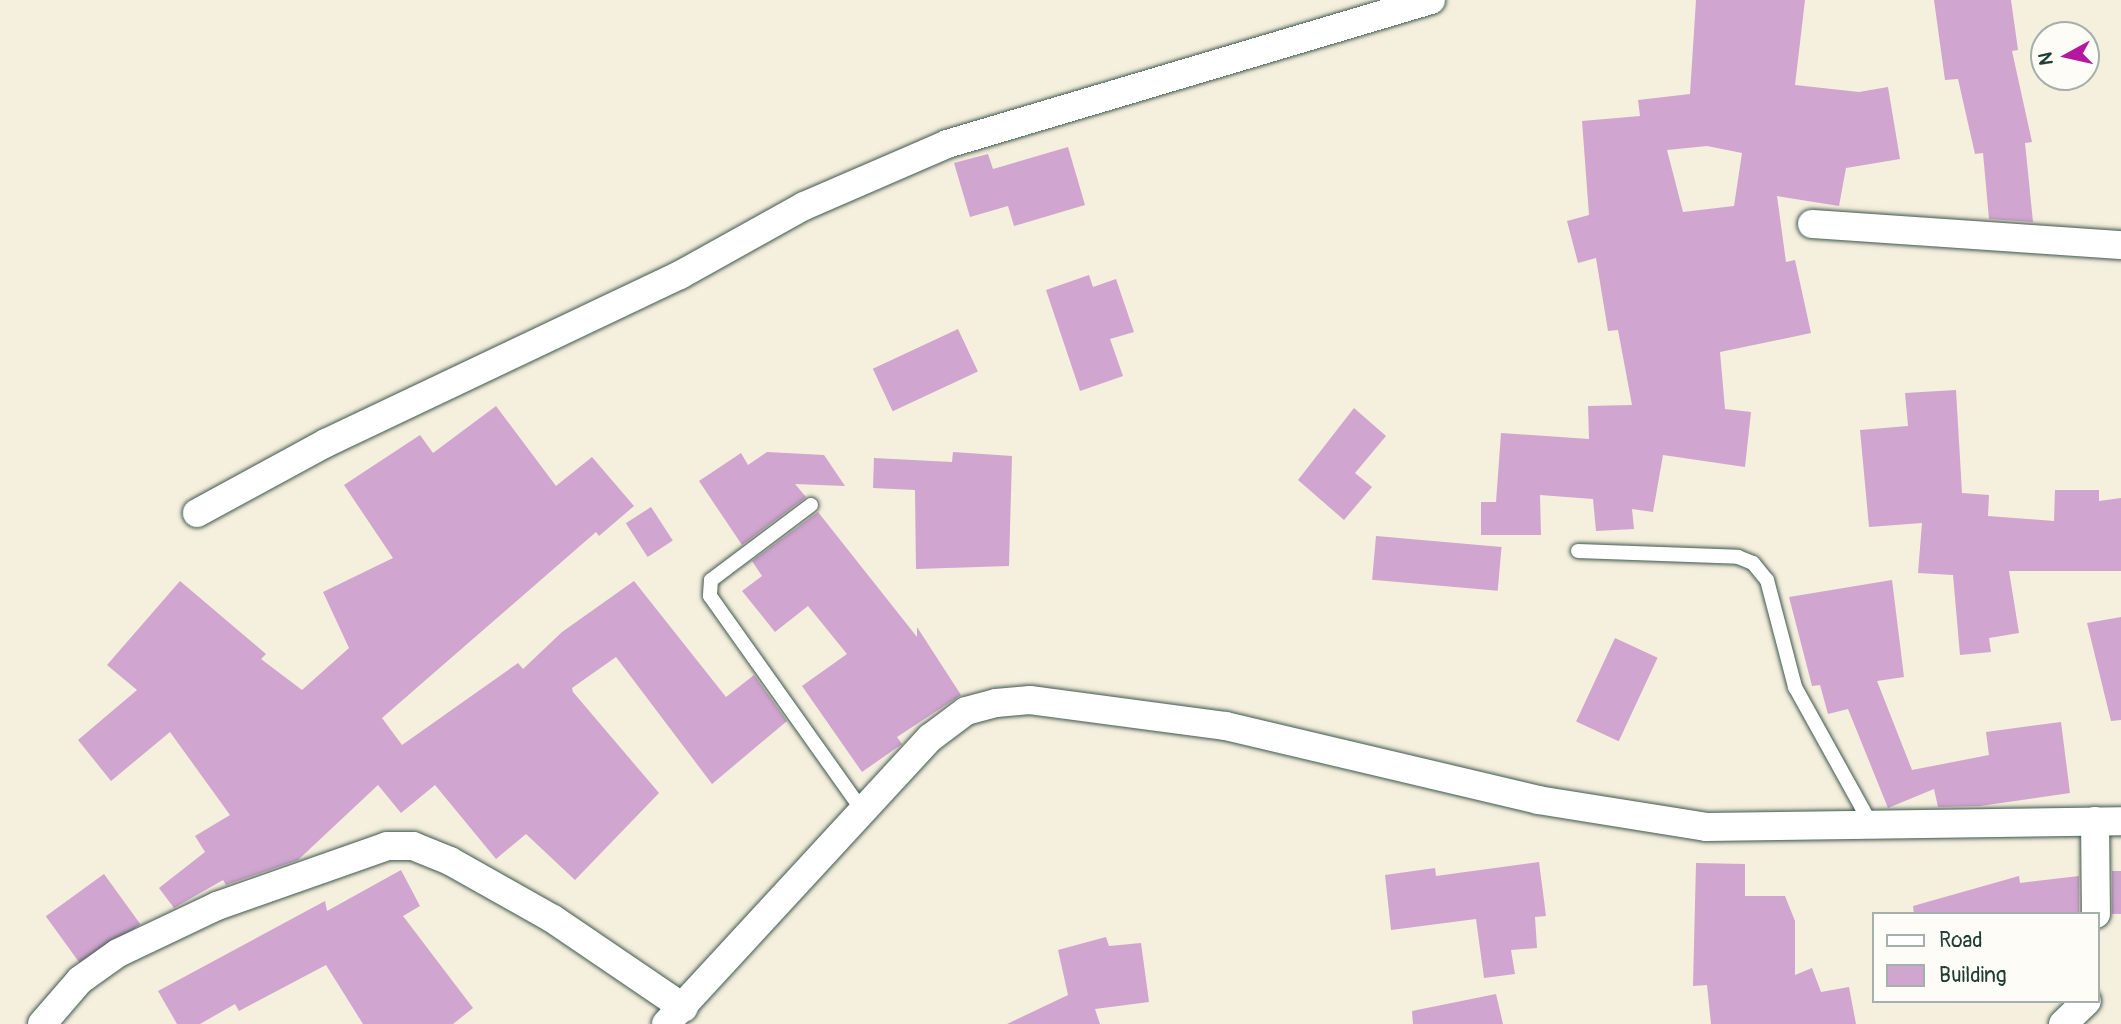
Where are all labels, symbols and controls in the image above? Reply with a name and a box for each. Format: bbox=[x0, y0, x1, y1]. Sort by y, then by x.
north arrow bbox=[2030, 21, 2100, 91]
text: N bbox=[2033, 51, 2059, 67]
legend bbox=[1872, 912, 2100, 1003]
text: Road bbox=[1939, 927, 1983, 954]
text: Building bbox=[1939, 962, 2006, 989]

